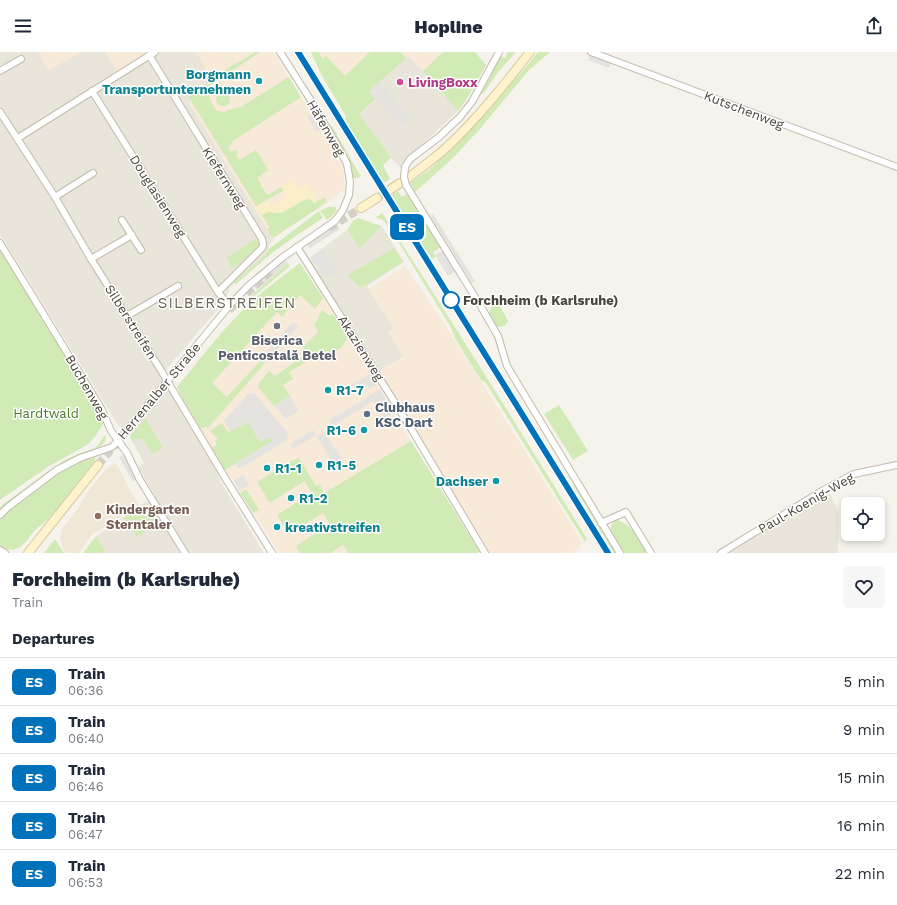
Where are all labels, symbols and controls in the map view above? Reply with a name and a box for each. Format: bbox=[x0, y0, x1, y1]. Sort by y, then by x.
icon: menu bbox=[12, 15, 34, 37]
icon: share bbox=[863, 15, 885, 37]
text: Hopline bbox=[414, 16, 483, 37]
place label: Borgmann Transportunternehmen bbox=[102, 67, 251, 97]
place label: LivingBoxx bbox=[408, 75, 478, 90]
marker: Borgmann Transportunternehmen bbox=[254, 76, 264, 86]
marker: LivingBoxx bbox=[395, 77, 405, 87]
street label: Kutschenweg bbox=[702, 88, 786, 132]
street label: Häfenweg bbox=[304, 97, 348, 159]
street label: Kiefernweg bbox=[199, 144, 249, 212]
street label: Douglasienweg bbox=[127, 152, 189, 240]
line badge: ES bbox=[389, 214, 425, 240]
text: ES bbox=[398, 219, 416, 235]
street label: Silberstreifen bbox=[102, 282, 160, 362]
marker: Forchheim (b Karlsruhe) bbox=[442, 291, 460, 309]
place label: Forchheim (b Karlsruhe) bbox=[463, 293, 618, 308]
district label: SILBERSTREIFEN bbox=[158, 294, 296, 312]
street label: Akazienweg bbox=[335, 313, 387, 383]
marker: Biserica Penticostală Betel bbox=[272, 321, 282, 331]
place label: Biserica Penticostală Betel bbox=[218, 333, 337, 363]
street label: Herrenalber Straße bbox=[114, 340, 204, 442]
street label: Buchenweg bbox=[62, 352, 112, 422]
place label: R1-7 bbox=[336, 383, 364, 398]
marker: R1-7 bbox=[323, 385, 333, 395]
place label: Clubhaus KSC Dart bbox=[375, 400, 435, 430]
park label: Hardtwald bbox=[13, 406, 79, 421]
marker: Clubhaus KSC Dart bbox=[362, 409, 372, 419]
place label: R1-6 bbox=[327, 423, 356, 438]
marker: R1-6 bbox=[359, 425, 369, 435]
place label: R1-5 bbox=[327, 458, 356, 473]
marker: R1-5 bbox=[314, 460, 324, 470]
place label: R1-1 bbox=[275, 461, 302, 476]
marker: R1-1 bbox=[262, 463, 272, 473]
street label: Paul-Koenig-Weg bbox=[756, 470, 856, 536]
place label: Dachser bbox=[436, 474, 488, 489]
marker: Dachser bbox=[491, 476, 501, 486]
place label: R1-2 bbox=[299, 491, 328, 506]
marker: R1-2 bbox=[286, 493, 296, 503]
map controls bbox=[841, 497, 885, 541]
button: locate bbox=[841, 497, 885, 541]
place label: Kindergarten Sterntaler bbox=[106, 502, 190, 532]
marker: Kindergarten Sterntaler bbox=[93, 511, 103, 521]
place label: kreativstreifen bbox=[285, 520, 380, 535]
marker: kreativstreifen bbox=[272, 522, 282, 532]
button: heart bbox=[843, 566, 885, 608]
text: Forchheim (b Karlsruhe) bbox=[12, 568, 240, 591]
text: Train bbox=[12, 595, 43, 610]
text: Departures bbox=[12, 630, 95, 648]
text: Train bbox=[68, 665, 106, 683]
text: 5 min bbox=[844, 673, 885, 691]
text: ES bbox=[25, 674, 43, 690]
text: 06:36 bbox=[68, 683, 103, 698]
text: Train bbox=[68, 713, 106, 731]
text: 9 min bbox=[843, 721, 885, 739]
text: ES bbox=[25, 722, 43, 738]
text: 06:40 bbox=[68, 731, 104, 746]
text: Train bbox=[68, 761, 106, 779]
text: 15 min bbox=[838, 769, 885, 787]
text: ES bbox=[25, 770, 43, 786]
text: 06:46 bbox=[68, 779, 104, 794]
text: Train bbox=[68, 809, 106, 827]
text: 16 min bbox=[837, 817, 885, 835]
text: ES bbox=[25, 818, 43, 834]
text: 06:47 bbox=[68, 827, 102, 842]
text: Train bbox=[68, 857, 106, 875]
text: 22 min bbox=[835, 865, 885, 883]
text: ES bbox=[25, 866, 43, 882]
text: 06:53 bbox=[68, 875, 103, 890]

